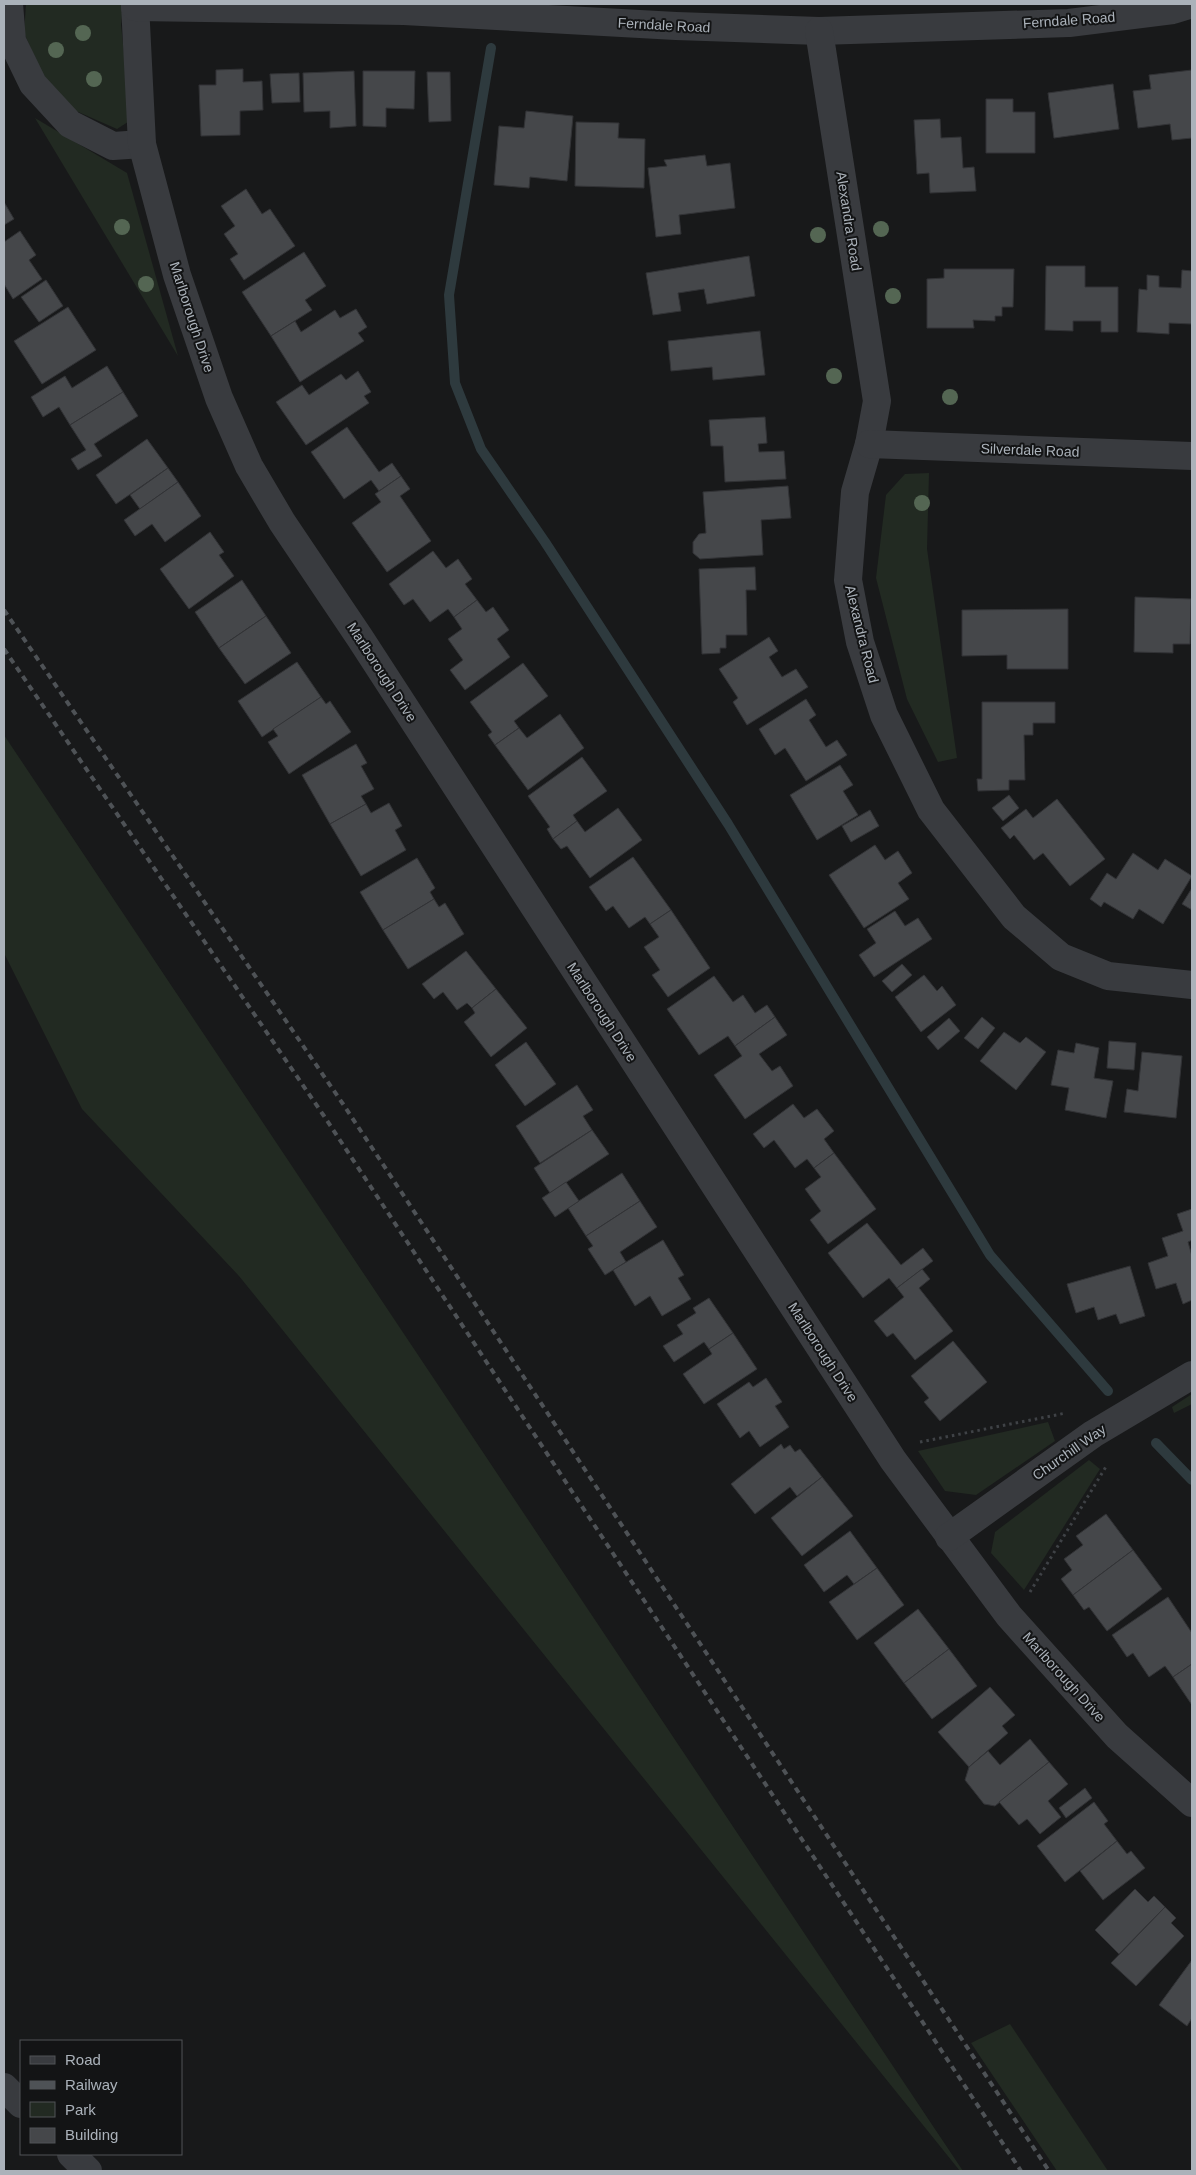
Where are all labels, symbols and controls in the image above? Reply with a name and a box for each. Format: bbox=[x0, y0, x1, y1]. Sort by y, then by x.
street label: Ferndale Road bbox=[1022, 9, 1116, 31]
street label: Ferndale Road bbox=[617, 15, 711, 35]
street label: Alexandra Road bbox=[833, 170, 865, 272]
street label: Marlborough Drive bbox=[167, 260, 217, 374]
street label: Silverdale Road bbox=[980, 440, 1080, 460]
street label: Alexandra Road bbox=[842, 583, 882, 685]
street label: Marlborough Drive bbox=[344, 619, 420, 725]
street label: Marlborough Drive bbox=[564, 959, 640, 1065]
street label: Marlborough Drive bbox=[785, 1299, 861, 1405]
street label: Churchill Way bbox=[1029, 1421, 1109, 1483]
street label: Marlborough Drive bbox=[1020, 1629, 1109, 1725]
legend bbox=[20, 2040, 182, 2155]
text: Road bbox=[65, 2051, 101, 2068]
text: Railway bbox=[65, 2076, 118, 2093]
text: Park bbox=[65, 2101, 96, 2118]
text: Building bbox=[65, 2126, 118, 2143]

